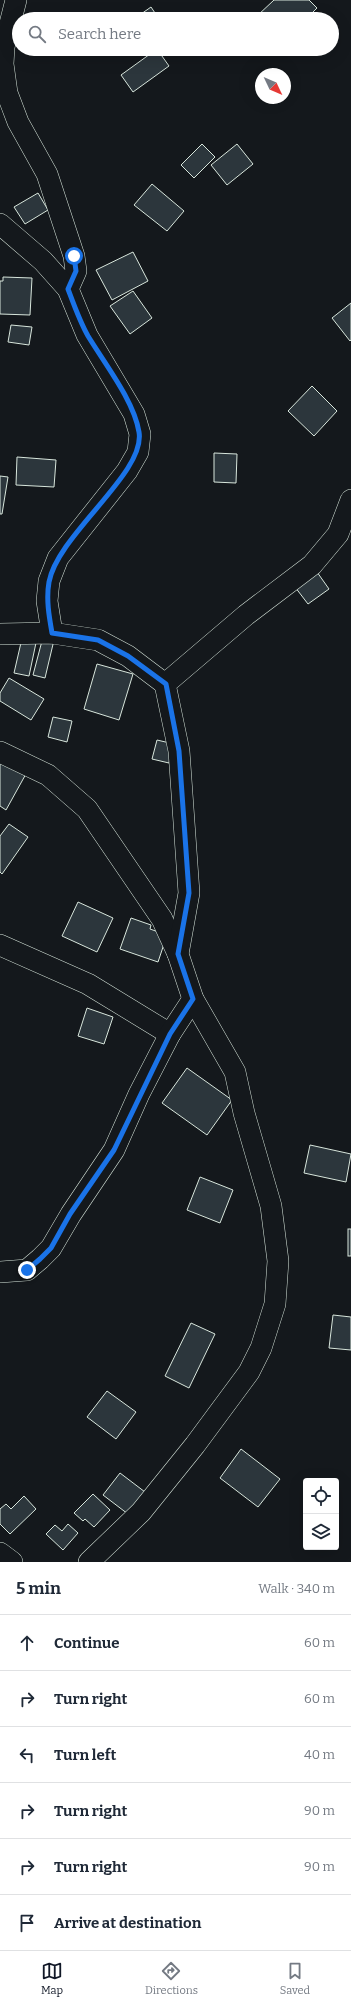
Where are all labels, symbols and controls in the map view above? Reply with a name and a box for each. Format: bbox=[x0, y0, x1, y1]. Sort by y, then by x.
search box bbox=[12, 12, 339, 56]
icon: search bbox=[26, 23, 48, 45]
text: Search here bbox=[58, 25, 141, 43]
north arrow bbox=[255, 68, 291, 104]
route start bbox=[65, 247, 83, 265]
route end bbox=[18, 1261, 36, 1279]
map controls bbox=[303, 1478, 339, 1550]
button: locate bbox=[303, 1478, 339, 1514]
button: layers bbox=[303, 1514, 339, 1550]
text: 5 min bbox=[16, 1578, 61, 1599]
text: Walk · 340 m bbox=[258, 1581, 335, 1596]
icon: ahead bbox=[16, 1632, 38, 1654]
text: Continue bbox=[54, 1634, 120, 1652]
text: 60 m bbox=[304, 1635, 335, 1650]
icon: right bbox=[16, 1688, 38, 1710]
text: Turn right bbox=[54, 1690, 127, 1708]
text: 60 m bbox=[304, 1691, 335, 1706]
icon: left bbox=[16, 1744, 38, 1766]
text: Turn left bbox=[54, 1746, 116, 1764]
text: 40 m bbox=[304, 1747, 335, 1762]
icon: right bbox=[16, 1800, 38, 1822]
text: Turn right bbox=[54, 1802, 127, 1820]
text: 90 m bbox=[304, 1803, 335, 1818]
icon: right bbox=[16, 1856, 38, 1878]
text: Turn right bbox=[54, 1858, 127, 1876]
text: 90 m bbox=[304, 1859, 335, 1874]
icon: arrive bbox=[16, 1912, 38, 1934]
text: Arrive at destination bbox=[54, 1914, 201, 1932]
tab: Map bbox=[41, 1960, 63, 1997]
tab: Directions bbox=[145, 1960, 198, 1997]
tab: Saved bbox=[280, 1960, 310, 1997]

